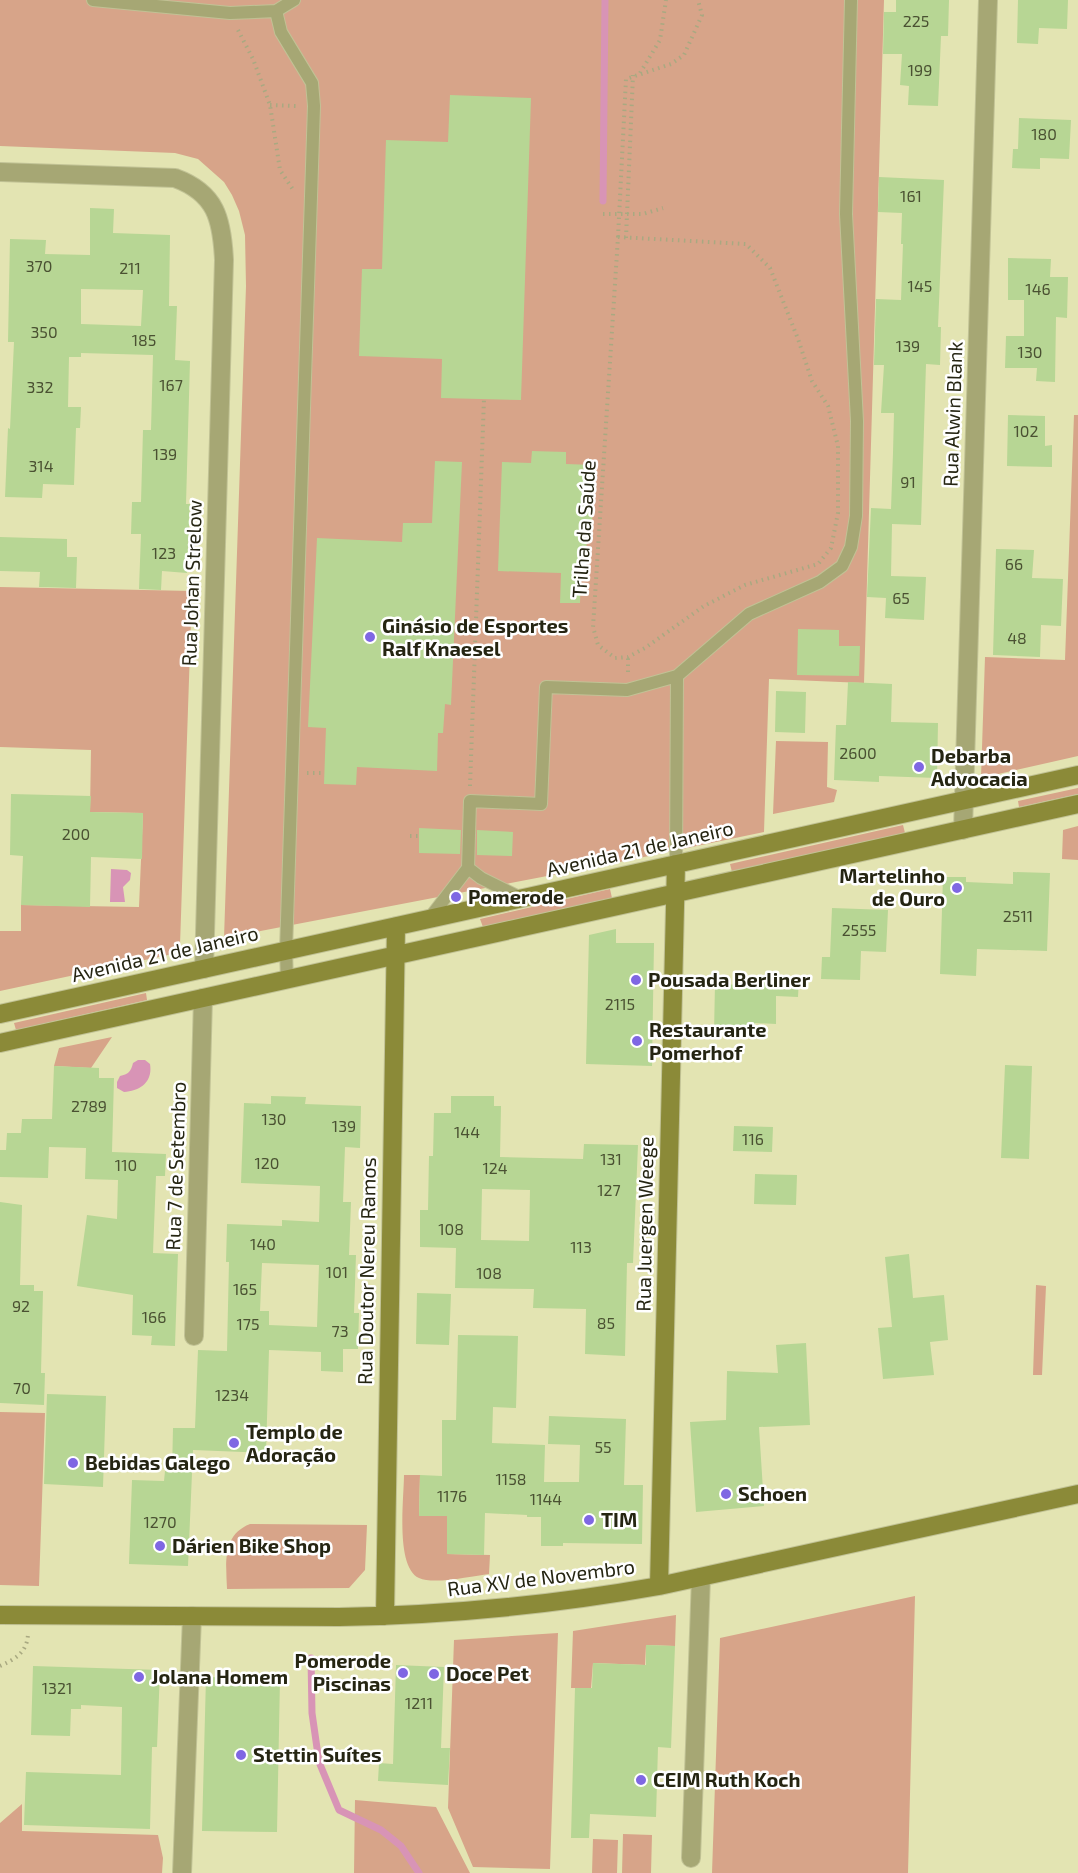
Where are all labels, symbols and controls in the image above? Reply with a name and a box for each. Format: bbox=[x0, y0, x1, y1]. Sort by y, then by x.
house number: 225 bbox=[903, 11, 929, 30]
house number: 199 bbox=[908, 60, 932, 79]
house number: 180 bbox=[1031, 124, 1057, 143]
house number: 161 bbox=[900, 186, 922, 205]
house number: 370 bbox=[26, 256, 52, 275]
house number: 211 bbox=[119, 258, 141, 277]
house number: 145 bbox=[908, 276, 932, 295]
house number: 146 bbox=[1025, 279, 1051, 298]
house number: 350 bbox=[30, 322, 58, 341]
house number: 185 bbox=[132, 330, 156, 349]
house number: 139 bbox=[896, 336, 920, 355]
street label: Rua Alwin Blank bbox=[937, 341, 967, 487]
house number: 130 bbox=[1018, 342, 1042, 361]
house number: 167 bbox=[159, 375, 183, 394]
house number: 332 bbox=[27, 377, 53, 396]
house number: 102 bbox=[1013, 421, 1039, 440]
house number: 139 bbox=[153, 444, 177, 463]
house number: 314 bbox=[28, 456, 54, 475]
street label: Trilha da Saúde bbox=[566, 459, 600, 599]
house number: 91 bbox=[900, 472, 916, 491]
street label: Rua Johan Strelow bbox=[176, 499, 206, 667]
house number: 123 bbox=[152, 543, 176, 562]
house number: 66 bbox=[1005, 554, 1023, 573]
house number: 65 bbox=[892, 588, 910, 607]
place label: Ginásio de Esportes Ralf Knaesel bbox=[382, 613, 568, 660]
house number: 48 bbox=[1007, 628, 1027, 647]
marker: Ginásio de Esportes Ralf Knaesel bbox=[363, 630, 377, 644]
house number: 2600 bbox=[839, 743, 877, 762]
place label: Debarba Advocacia bbox=[931, 743, 1028, 790]
marker: Debarba Advocacia bbox=[912, 760, 926, 774]
street label: Avenida 21 de Janeiro bbox=[544, 815, 735, 881]
house number: 200 bbox=[62, 824, 90, 843]
place label: Martelinho de Ouro bbox=[839, 863, 945, 910]
marker: Martelinho de Ouro bbox=[950, 881, 964, 895]
place label: Pomerode bbox=[468, 884, 564, 908]
marker: Pomerode bbox=[449, 890, 463, 904]
house number: 2511 bbox=[1003, 906, 1033, 925]
street label: Avenida 21 de Janeiro bbox=[69, 920, 260, 986]
house number: 2555 bbox=[842, 920, 876, 939]
place label: Pousada Berliner bbox=[648, 967, 811, 991]
marker: Pousada Berliner bbox=[629, 973, 643, 987]
house number: 2115 bbox=[605, 994, 635, 1013]
place label: Restaurante Pomerhof bbox=[649, 1017, 767, 1064]
marker: Restaurante Pomerhof bbox=[630, 1034, 644, 1048]
street label: Rua 7 de Setembro bbox=[160, 1081, 190, 1251]
house number: 2789 bbox=[71, 1096, 107, 1115]
house number: 130 bbox=[262, 1109, 286, 1128]
house number: 139 bbox=[332, 1116, 356, 1135]
house number: 144 bbox=[454, 1122, 480, 1141]
house number: 116 bbox=[742, 1129, 764, 1148]
street label: Rua Juergen Weege bbox=[630, 1136, 658, 1312]
house number: 131 bbox=[600, 1149, 622, 1168]
house number: 120 bbox=[254, 1153, 280, 1172]
house number: 110 bbox=[115, 1155, 137, 1174]
street label: Rua Doutor Nereu Ramos bbox=[352, 1157, 380, 1385]
house number: 124 bbox=[482, 1158, 508, 1177]
house number: 127 bbox=[597, 1180, 621, 1199]
house number: 108 bbox=[438, 1219, 464, 1238]
house number: 140 bbox=[250, 1234, 276, 1253]
house number: 113 bbox=[570, 1237, 592, 1256]
house number: 101 bbox=[326, 1262, 348, 1281]
house number: 108 bbox=[476, 1263, 502, 1282]
house number: 165 bbox=[233, 1279, 257, 1298]
house number: 92 bbox=[12, 1296, 30, 1315]
house number: 166 bbox=[142, 1307, 166, 1326]
house number: 85 bbox=[597, 1313, 615, 1332]
house number: 175 bbox=[236, 1314, 260, 1333]
house number: 73 bbox=[331, 1321, 349, 1340]
house number: 70 bbox=[13, 1378, 31, 1397]
house number: 1234 bbox=[215, 1385, 249, 1404]
place label: Templo de Adoração bbox=[246, 1419, 343, 1467]
marker: Templo de Adoração bbox=[227, 1436, 241, 1450]
house number: 55 bbox=[594, 1437, 612, 1456]
place label: Bebidas Galego bbox=[85, 1450, 230, 1474]
marker: Bebidas Galego bbox=[66, 1456, 80, 1470]
house number: 1158 bbox=[495, 1469, 527, 1488]
place label: Schoen bbox=[738, 1481, 807, 1505]
house number: 1176 bbox=[437, 1486, 467, 1505]
marker: Schoen bbox=[719, 1487, 733, 1501]
house number: 1144 bbox=[530, 1489, 562, 1508]
place label: TIM bbox=[601, 1507, 637, 1531]
house number: 1270 bbox=[143, 1512, 177, 1531]
marker: TIM bbox=[582, 1513, 596, 1527]
place label: Dárien Bike Shop bbox=[172, 1533, 331, 1557]
marker: Dárien Bike Shop bbox=[153, 1539, 167, 1553]
street label: Rua XV de Novembro bbox=[446, 1554, 636, 1600]
place label: Pomerode Piscinas bbox=[295, 1648, 391, 1695]
place label: Doce Pet bbox=[446, 1661, 529, 1685]
place label: Jolana Homem bbox=[151, 1664, 288, 1688]
marker: Pomerode Piscinas bbox=[396, 1666, 410, 1680]
marker: Doce Pet bbox=[427, 1667, 441, 1681]
marker: Jolana Homem bbox=[132, 1670, 146, 1684]
house number: 1321 bbox=[42, 1678, 72, 1697]
house number: 1211 bbox=[405, 1693, 433, 1712]
place label: Stettin Suítes bbox=[253, 1742, 382, 1766]
marker: Stettin Suítes bbox=[234, 1748, 248, 1762]
place label: CEIM Ruth Koch bbox=[653, 1767, 800, 1791]
marker: CEIM Ruth Koch bbox=[634, 1773, 648, 1787]

